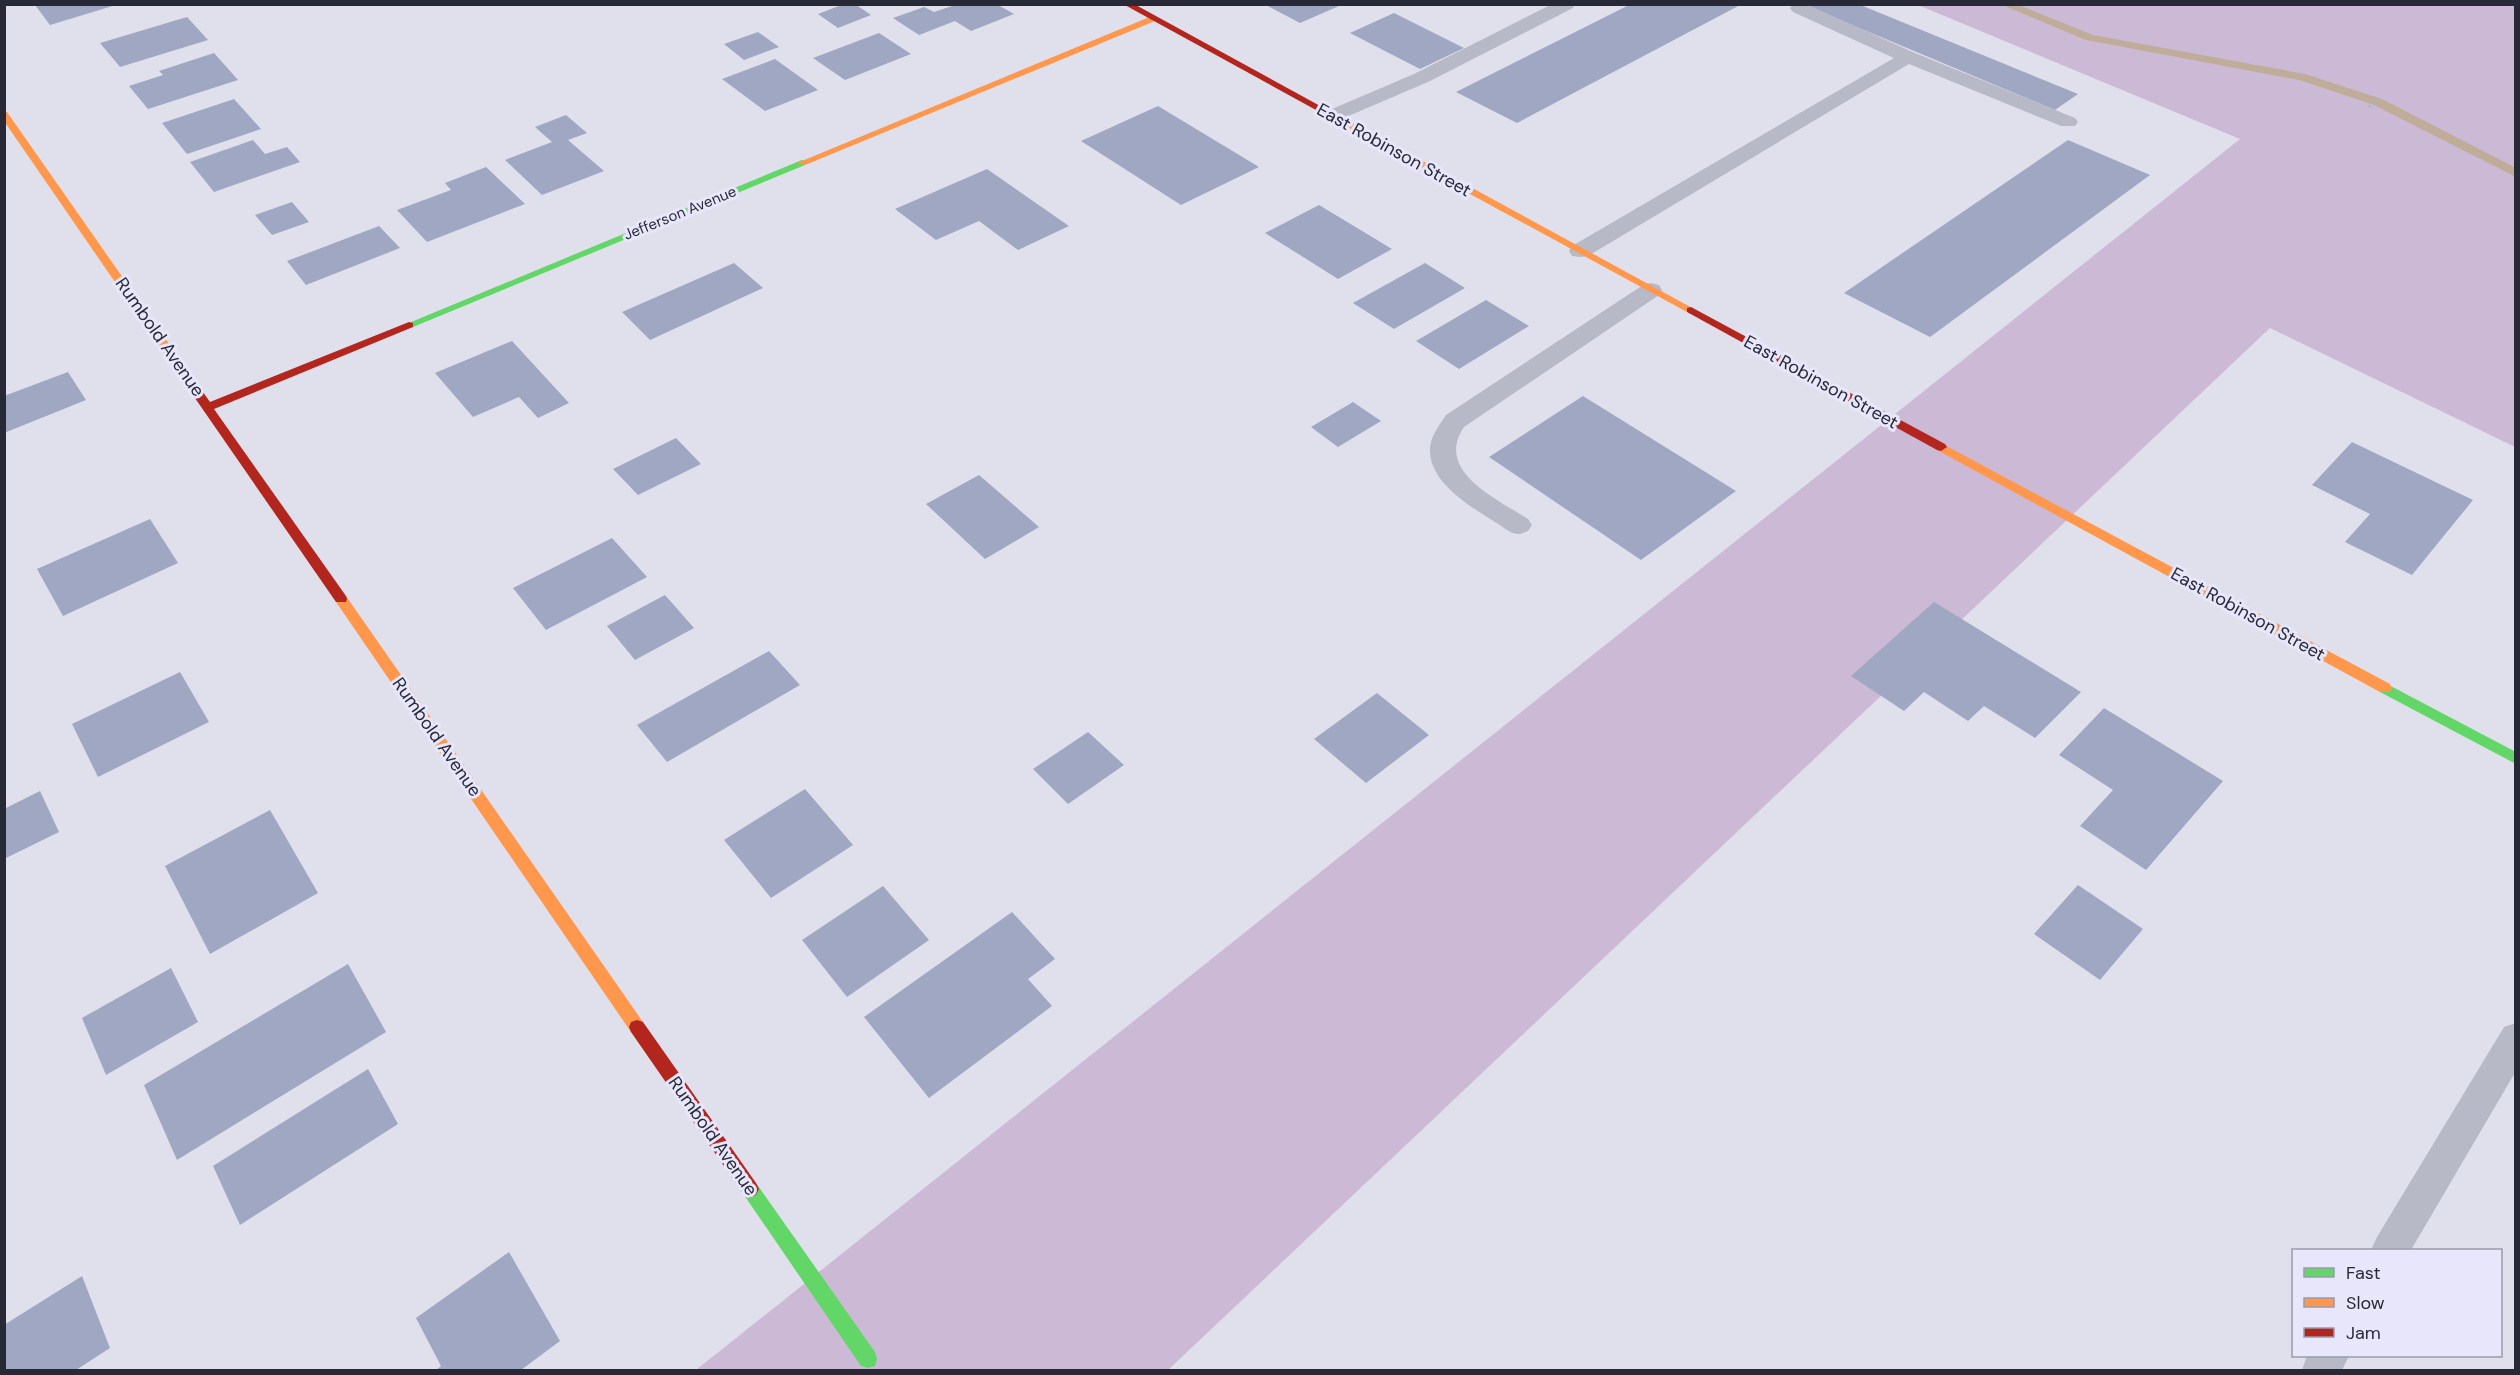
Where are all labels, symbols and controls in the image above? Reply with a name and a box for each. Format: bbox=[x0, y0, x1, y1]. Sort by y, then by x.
street label: East Robinson Street bbox=[1313, 98, 1475, 202]
street label: Jefferson Avenue bbox=[621, 181, 739, 245]
street label: Rumbold Avenue bbox=[110, 273, 210, 401]
street label: East Robinson Street bbox=[1740, 330, 1902, 434]
street label: East Robinson Street bbox=[2167, 562, 2329, 666]
street label: Rumbold Avenue bbox=[387, 673, 487, 801]
street label: Rumbold Avenue bbox=[663, 1072, 763, 1200]
legend bbox=[2292, 1249, 2502, 1357]
text: Fast bbox=[2346, 1261, 2381, 1285]
text: Slow bbox=[2346, 1291, 2385, 1315]
text: Jam bbox=[2346, 1321, 2381, 1345]

